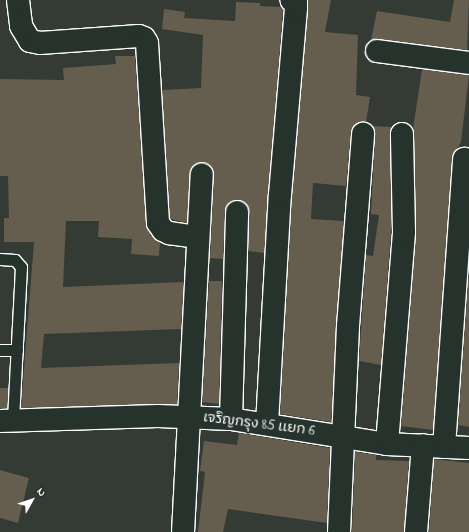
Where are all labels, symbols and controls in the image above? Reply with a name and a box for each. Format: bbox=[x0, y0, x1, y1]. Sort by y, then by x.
street label: เจริญกรุง 85 แยก 6 bbox=[202, 410, 316, 440]
north arrow bbox=[12, 480, 52, 520]
text: N bbox=[33, 484, 50, 500]

